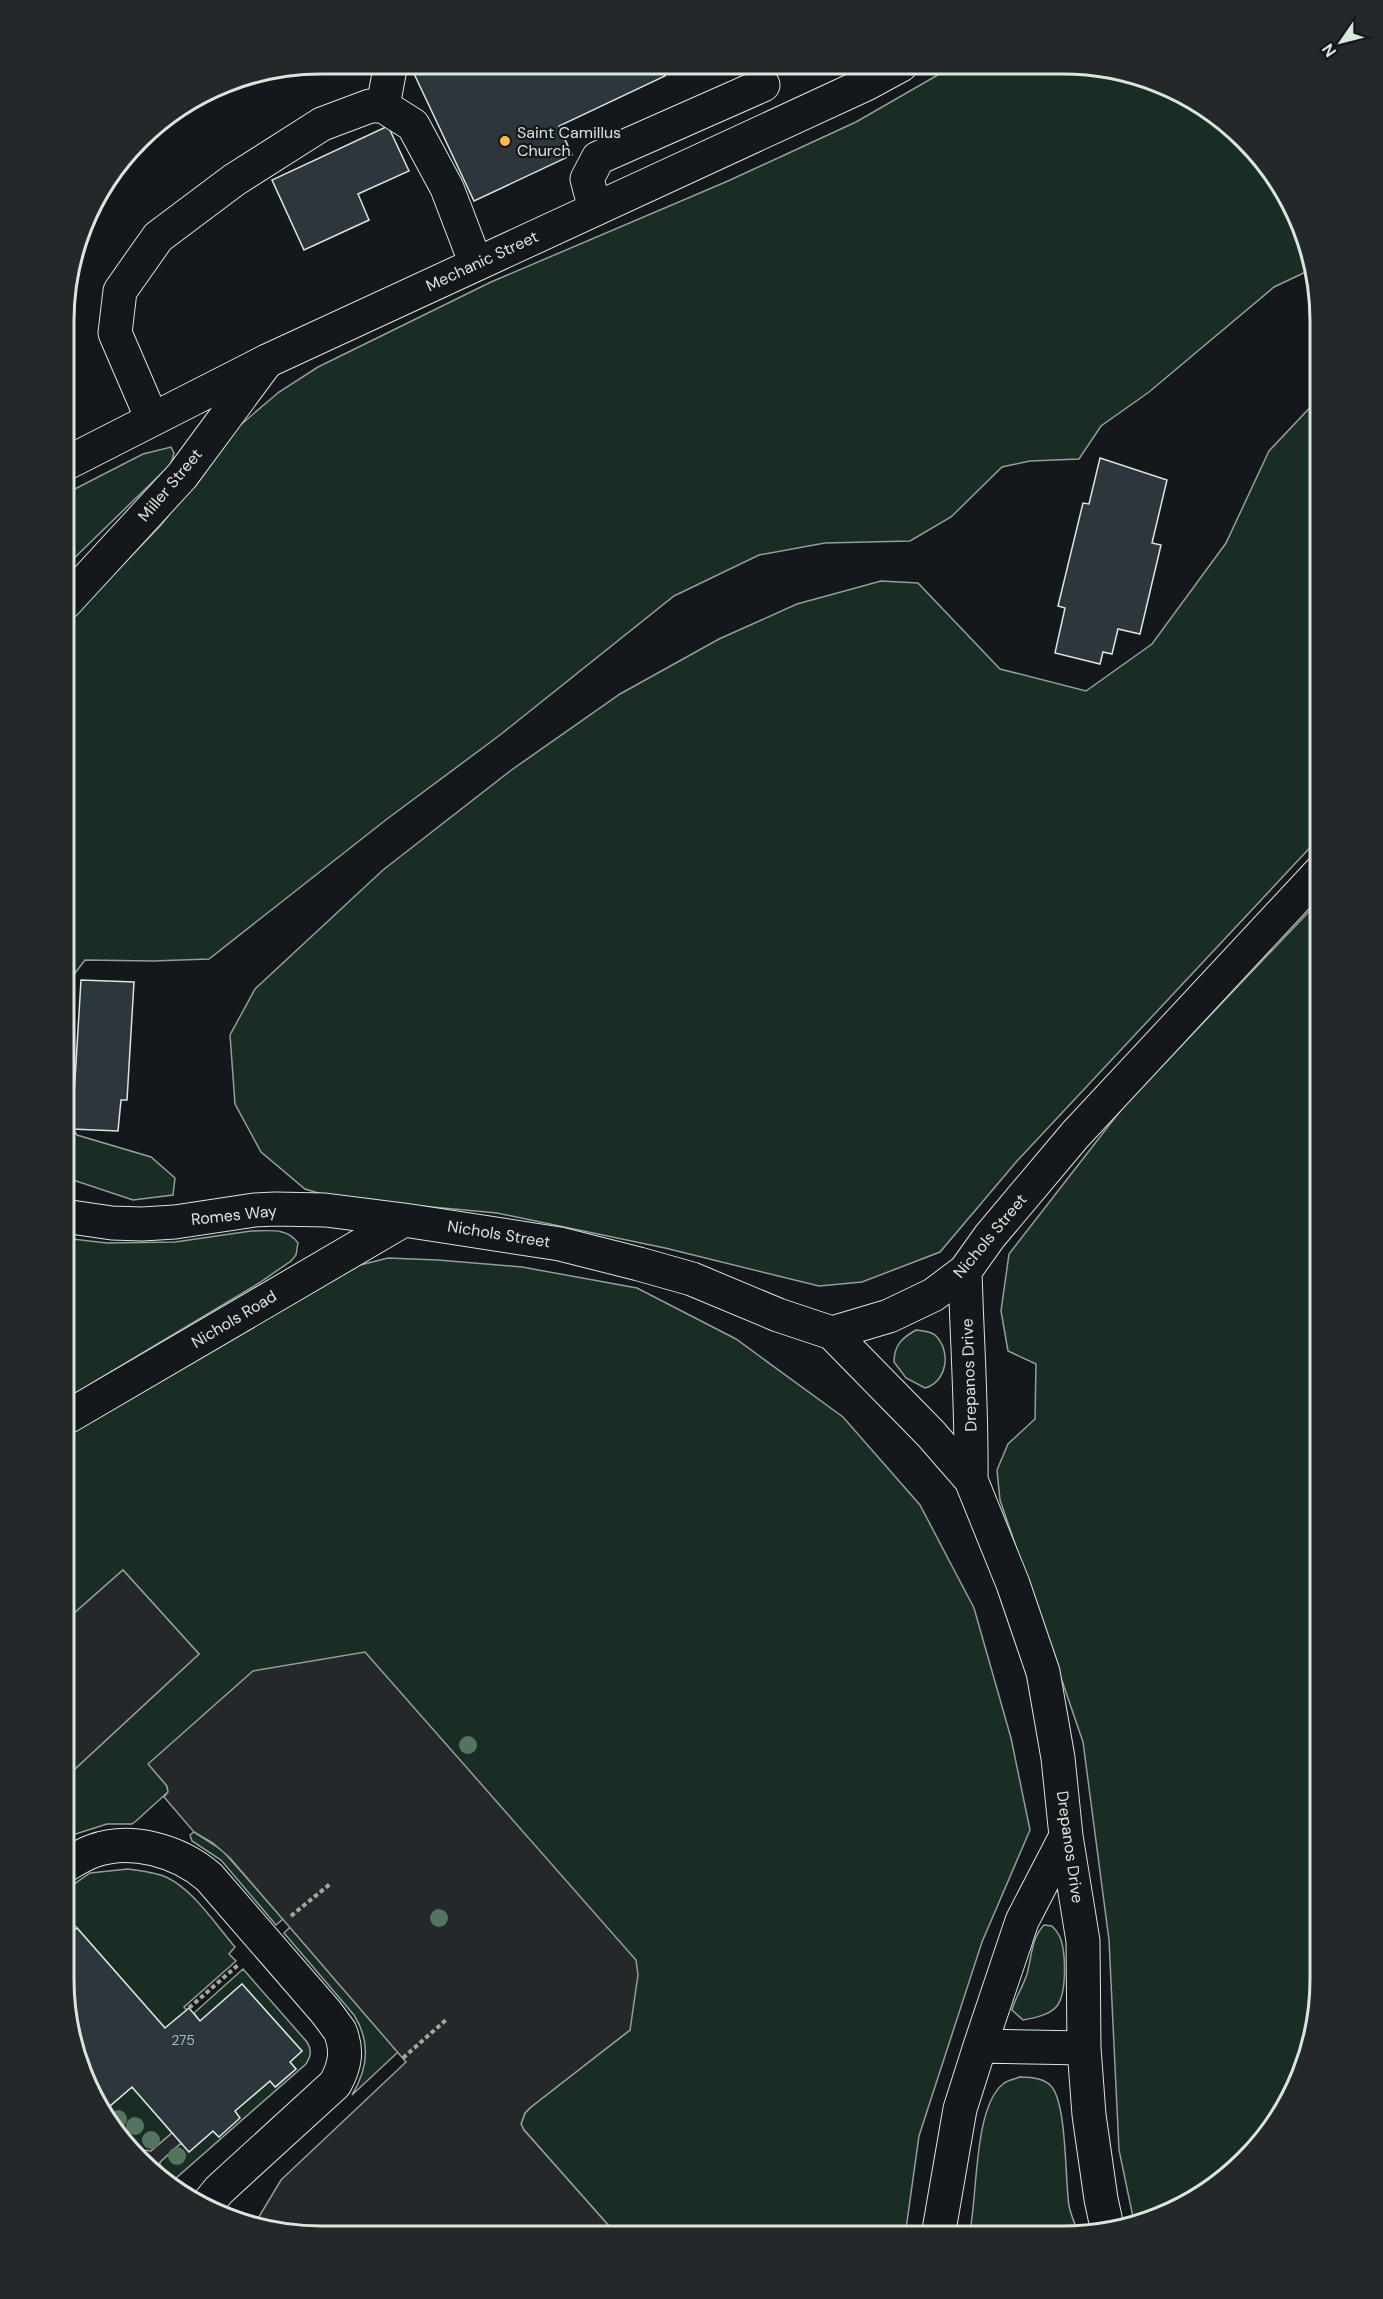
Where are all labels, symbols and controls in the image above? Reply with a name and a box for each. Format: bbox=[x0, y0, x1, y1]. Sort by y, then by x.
north arrow bbox=[1311, 12, 1371, 72]
text: N bbox=[1317, 40, 1341, 61]
place label: Saint Camillus Church bbox=[517, 122, 621, 161]
marker: Saint Camillus Church bbox=[498, 134, 512, 148]
street label: Mechanic Street bbox=[423, 226, 541, 296]
street label: Miller Street bbox=[133, 444, 207, 526]
street label: Nichols Street bbox=[949, 1189, 1031, 1283]
street label: Romes Way bbox=[190, 1200, 278, 1230]
street label: Nichols Street bbox=[446, 1215, 552, 1253]
street label: Nichols Road bbox=[188, 1285, 280, 1353]
street label: Drepanos Drive bbox=[957, 1318, 981, 1432]
street label: Drepanos Drive bbox=[1052, 1789, 1088, 1905]
house number: 275 bbox=[171, 2031, 195, 2049]

